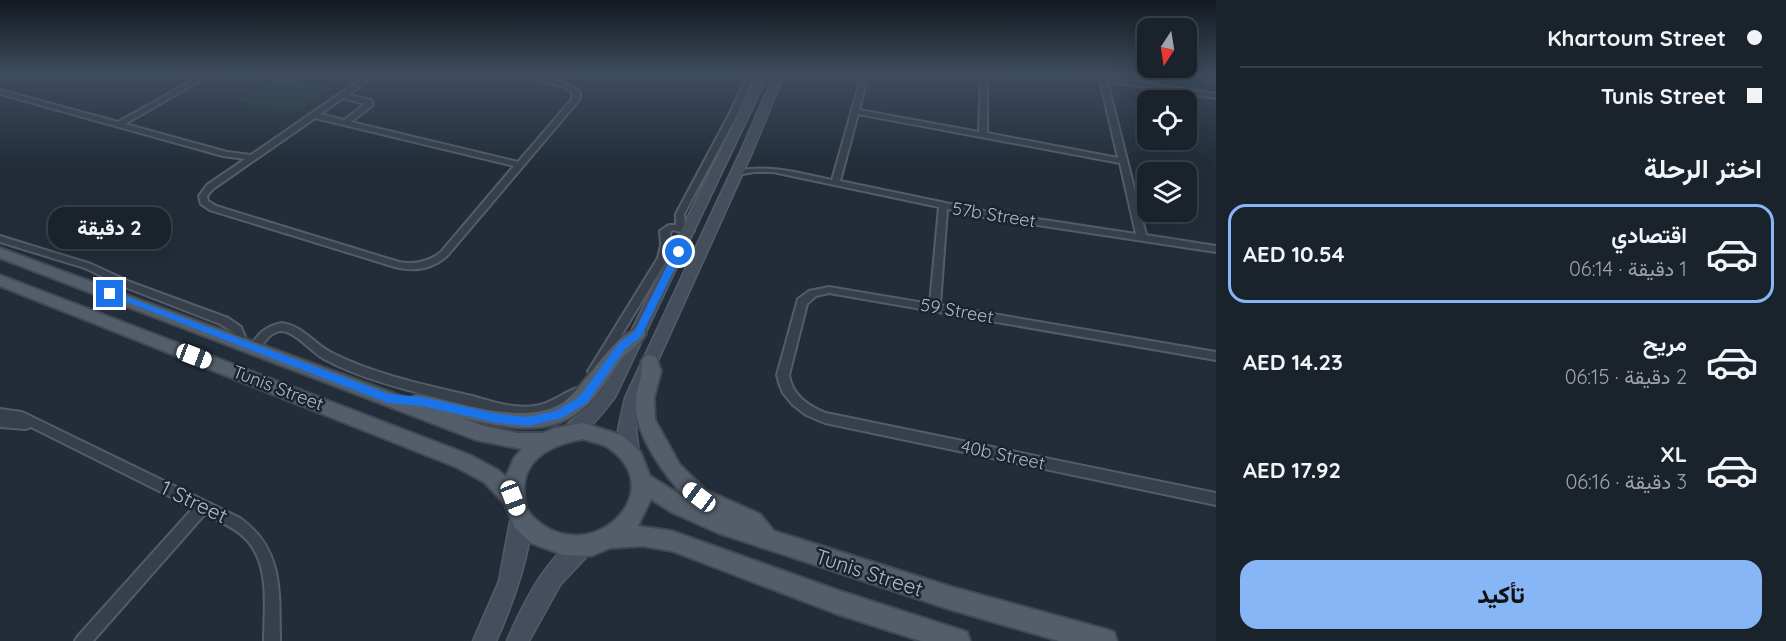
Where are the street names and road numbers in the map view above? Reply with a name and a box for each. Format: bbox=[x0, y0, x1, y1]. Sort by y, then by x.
street label: 57b Street bbox=[951, 197, 1037, 232]
street label: 59 Street bbox=[919, 293, 996, 328]
street label: Tunis Street bbox=[229, 360, 327, 415]
street label: 40b Street bbox=[959, 434, 1047, 475]
street label: 1 Street bbox=[157, 474, 232, 528]
street label: Tunis Street bbox=[812, 542, 926, 602]

